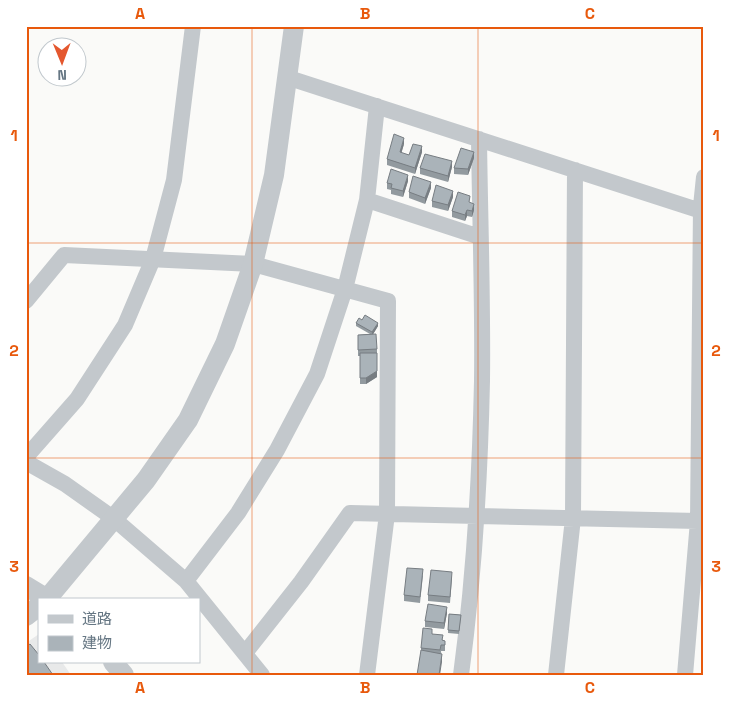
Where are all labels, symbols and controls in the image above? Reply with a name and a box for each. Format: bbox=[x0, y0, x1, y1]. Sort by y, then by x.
text: A bbox=[135, 3, 145, 24]
text: B bbox=[360, 3, 370, 24]
text: C bbox=[585, 3, 595, 24]
north arrow bbox=[38, 38, 88, 88]
text: N bbox=[57, 66, 67, 84]
text: 1 bbox=[10, 125, 18, 146]
text: 1 bbox=[712, 125, 720, 146]
text: 2 bbox=[9, 340, 19, 361]
text: 2 bbox=[711, 340, 721, 361]
text: 3 bbox=[9, 556, 19, 577]
text: 3 bbox=[711, 556, 721, 577]
legend bbox=[38, 598, 200, 664]
text: 道路 bbox=[82, 609, 112, 628]
text: 建物 bbox=[82, 633, 112, 652]
text: A bbox=[135, 677, 145, 698]
text: B bbox=[360, 677, 370, 698]
text: C bbox=[585, 677, 595, 698]

